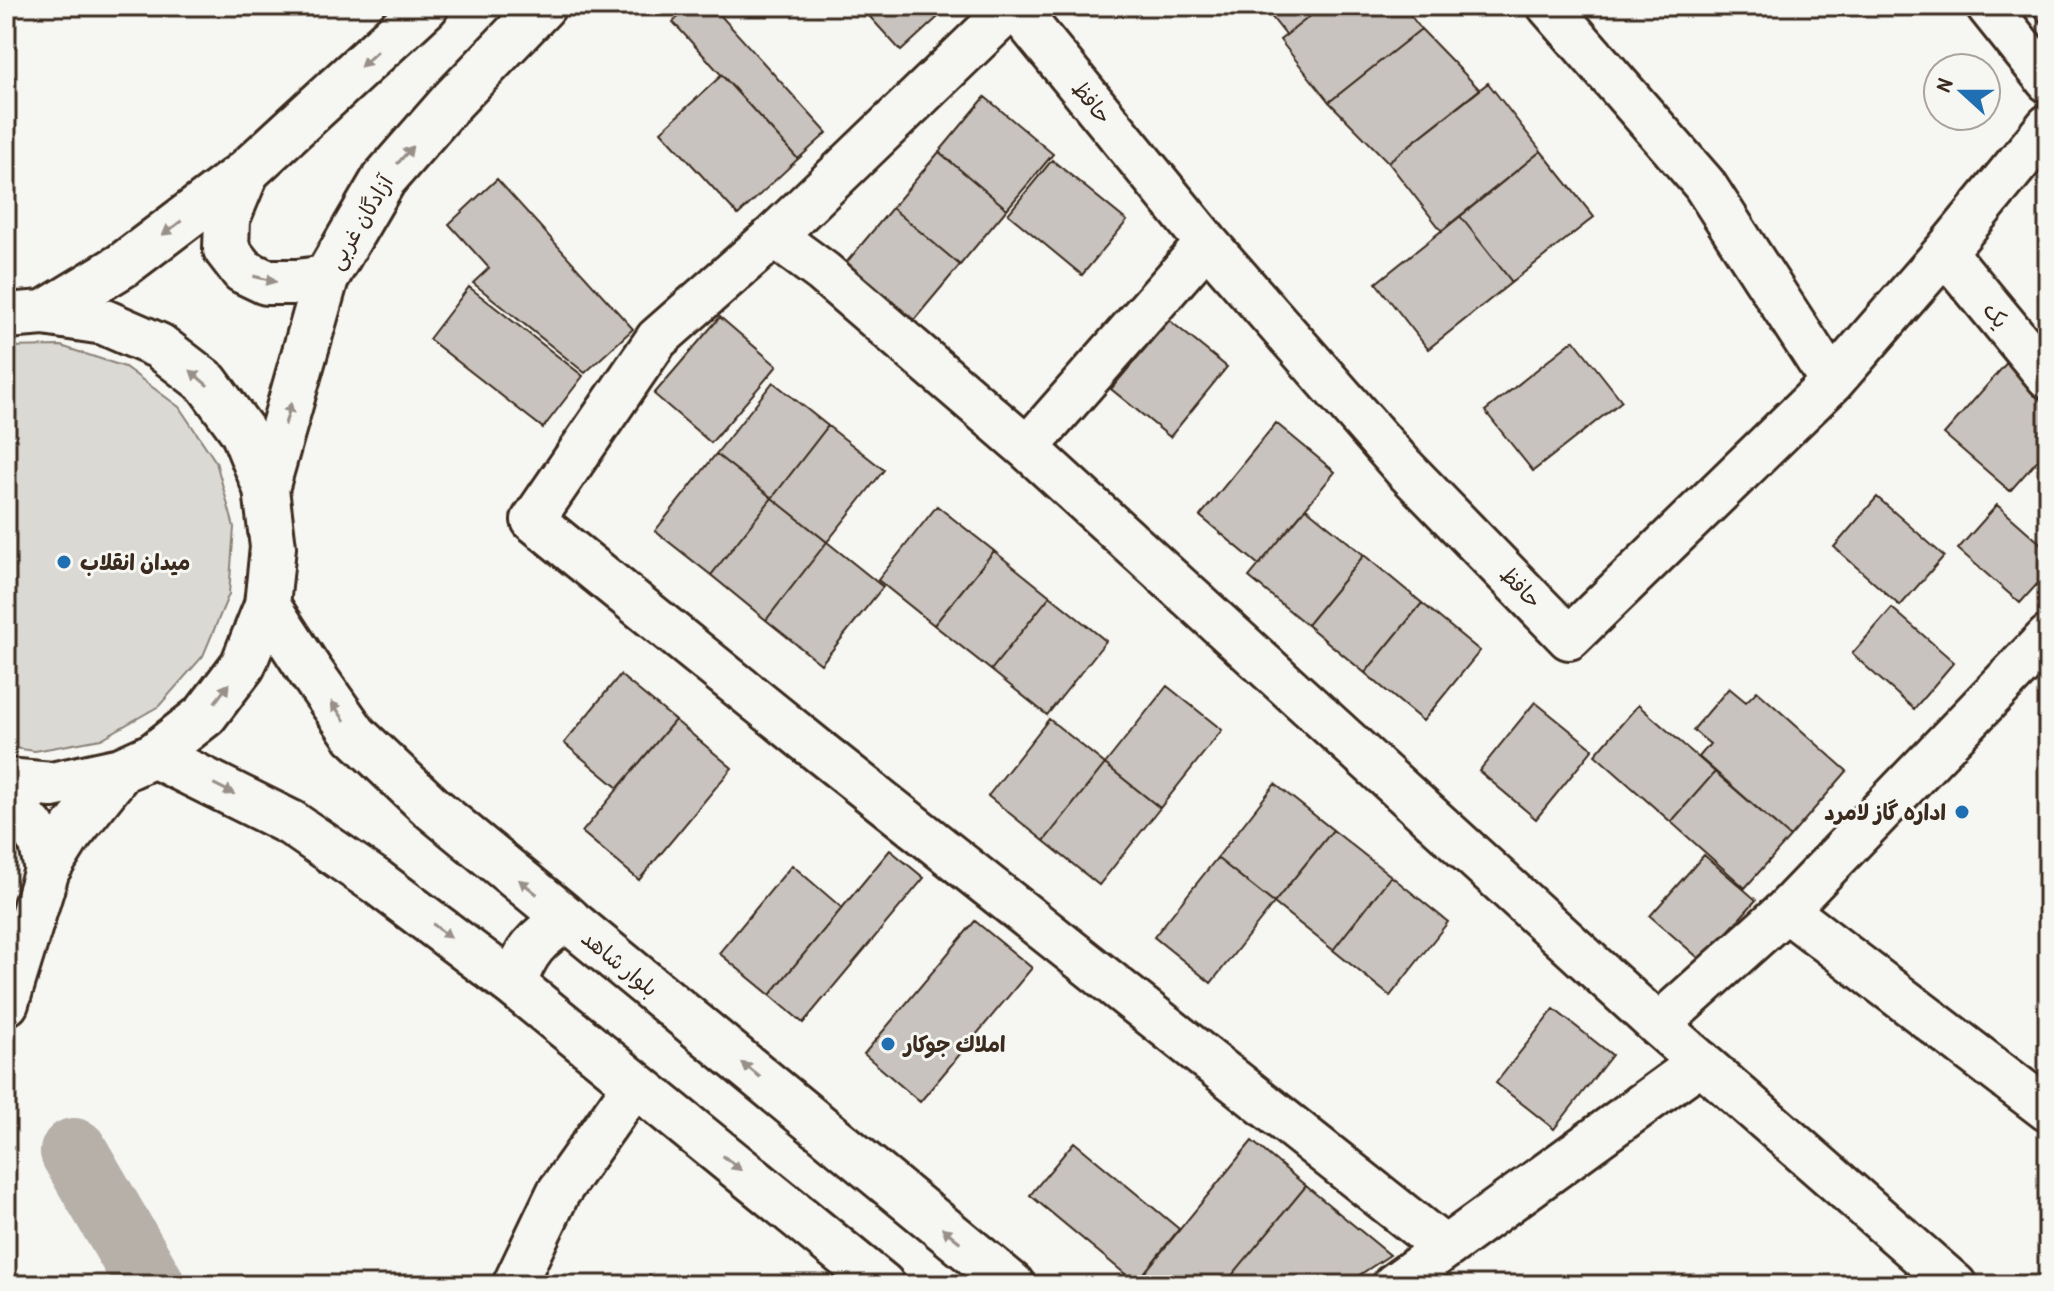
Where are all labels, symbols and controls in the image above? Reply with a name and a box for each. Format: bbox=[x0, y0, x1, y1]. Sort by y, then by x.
one-way arrow bbox=[359, 49, 378, 67]
north arrow bbox=[1922, 52, 2002, 132]
street label: حافظ bbox=[1065, 74, 1119, 130]
text: N bbox=[1927, 74, 1960, 96]
one-way arrow bbox=[395, 145, 413, 164]
street label: آزادگان غربی bbox=[320, 168, 401, 274]
one-way arrow bbox=[162, 220, 182, 236]
one-way arrow bbox=[253, 273, 278, 286]
street label: یک bbox=[1976, 296, 2016, 334]
one-way arrow bbox=[190, 370, 210, 387]
one-way arrow bbox=[282, 402, 295, 426]
place label: میدان انقلاب bbox=[80, 547, 190, 577]
marker: میدان انقلاب bbox=[55, 553, 73, 571]
street label: حافظ bbox=[1493, 559, 1549, 615]
one-way arrow bbox=[214, 682, 229, 703]
one-way arrow bbox=[331, 701, 346, 722]
one-way arrow bbox=[213, 783, 236, 796]
place label: اداره گاز لامرد bbox=[1824, 797, 1946, 827]
marker: اداره گاز لامرد bbox=[1953, 803, 1971, 821]
one-way arrow bbox=[519, 879, 539, 896]
one-way arrow bbox=[431, 922, 452, 938]
street label: بلوار شاهد bbox=[575, 923, 665, 1003]
place label: املاك جوكار bbox=[902, 1029, 1006, 1059]
marker: املاك جوكار bbox=[879, 1035, 897, 1053]
one-way arrow bbox=[741, 1062, 761, 1079]
one-way arrow bbox=[722, 1154, 742, 1171]
one-way arrow bbox=[941, 1227, 962, 1244]

